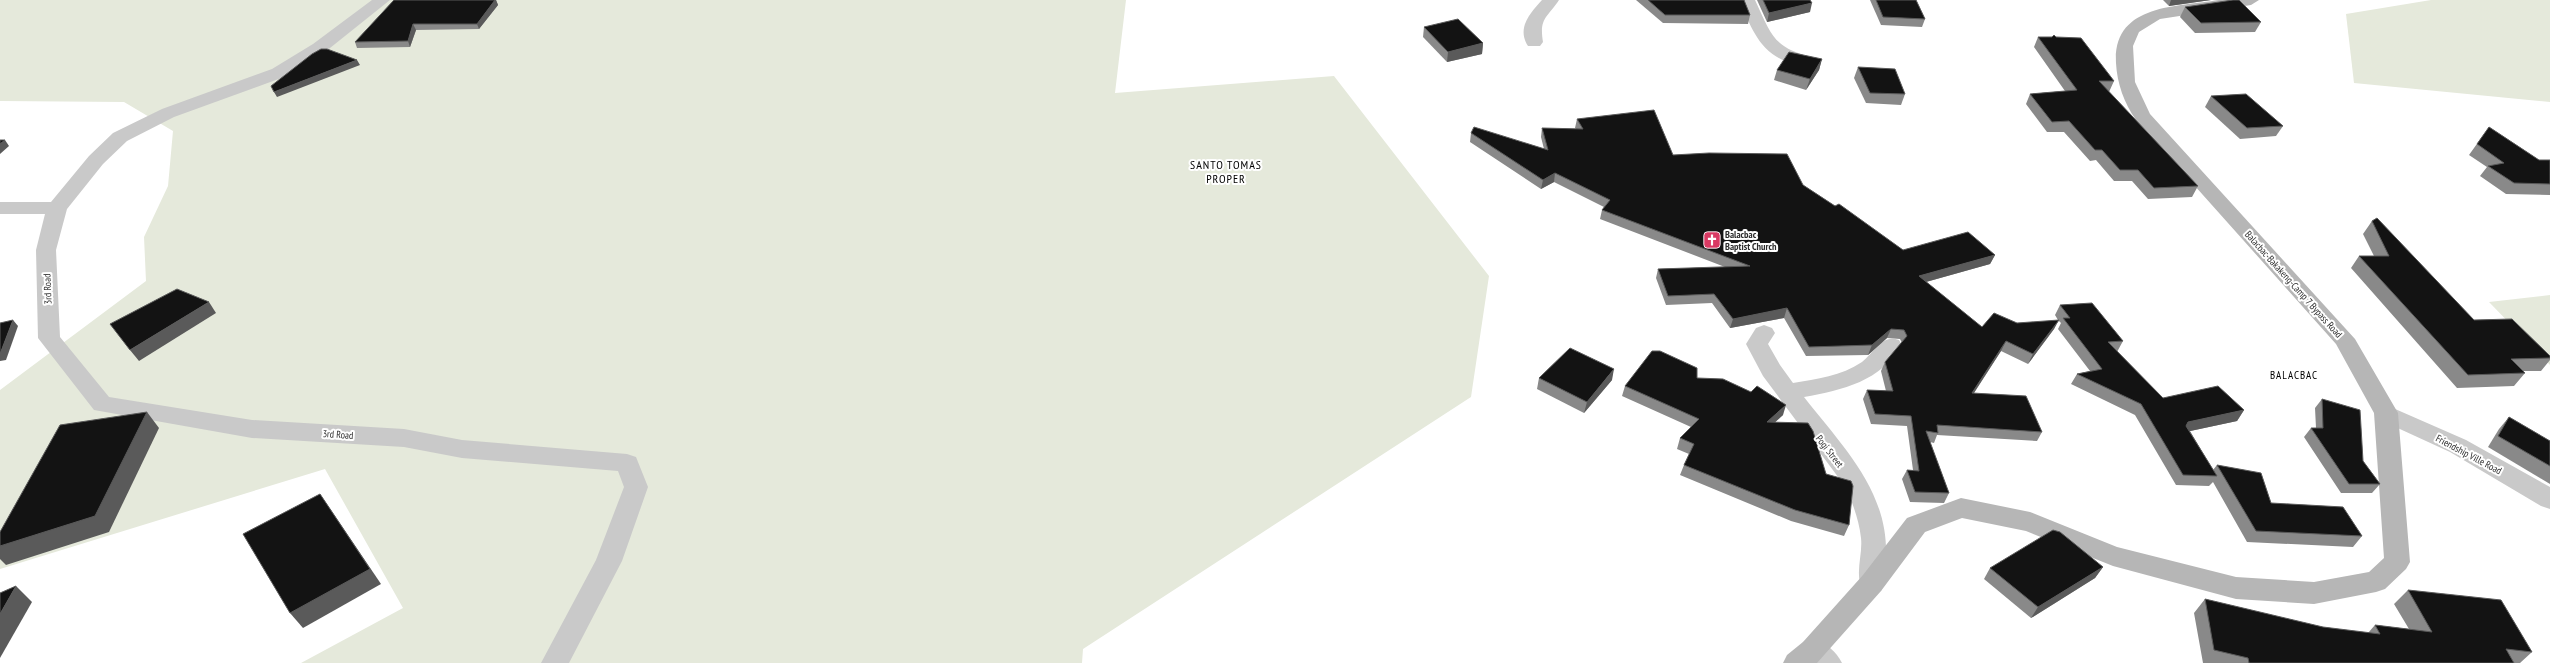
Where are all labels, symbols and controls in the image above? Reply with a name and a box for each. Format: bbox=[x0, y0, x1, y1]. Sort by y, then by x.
district label: SANTO TOMAS PROPER bbox=[1190, 157, 1262, 186]
place label: Balacbac Baptist Church bbox=[1725, 228, 1777, 253]
street label: Balacbac-Bakakeng-Camp 7 Bypass Road bbox=[2242, 228, 2345, 341]
church icon: Balacbac Baptist Church bbox=[1702, 230, 1722, 250]
street label: 3rd Road bbox=[40, 273, 55, 305]
district label: BALACBAC bbox=[2270, 368, 2318, 382]
street label: 3rd Road bbox=[322, 427, 354, 442]
street label: Pogi Street bbox=[1813, 432, 1847, 470]
street label: Friendship Ville Road bbox=[2434, 432, 2504, 477]

